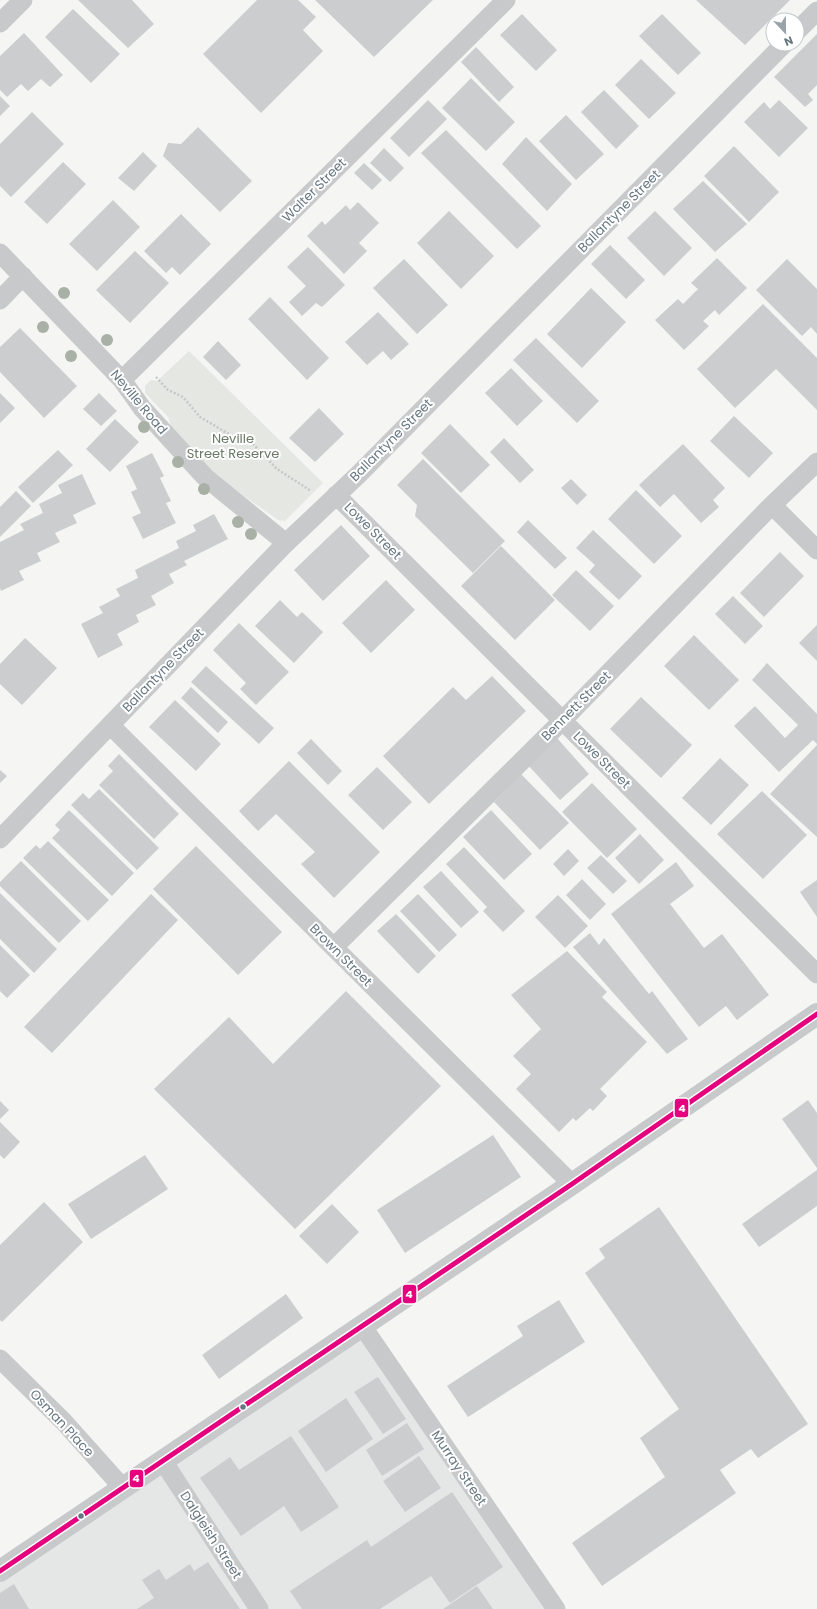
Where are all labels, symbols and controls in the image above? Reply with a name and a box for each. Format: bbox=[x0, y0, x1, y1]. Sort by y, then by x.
north arrow bbox=[765, 12, 805, 52]
text: N bbox=[782, 32, 796, 50]
street label: Walter Street bbox=[278, 153, 351, 226]
street label: Ballantyne Street bbox=[573, 165, 665, 257]
street label: Neville Road bbox=[106, 365, 172, 439]
street label: Ballantyne Street bbox=[345, 394, 437, 486]
park label: Neville Street Reserve bbox=[187, 429, 279, 463]
street label: Lowe Street bbox=[340, 498, 406, 564]
street label: Ballantyne Street bbox=[118, 624, 208, 716]
street label: Bennett Street bbox=[537, 667, 615, 745]
street label: Lowe Street bbox=[569, 727, 635, 793]
street label: Brown Street bbox=[305, 919, 377, 991]
line badge: 4 bbox=[674, 1098, 689, 1118]
text: 4 bbox=[678, 1100, 686, 1116]
line badge: 4 bbox=[402, 1284, 417, 1304]
text: 4 bbox=[405, 1286, 413, 1302]
street label: Osman Place bbox=[26, 1385, 98, 1461]
unlabelled marker bbox=[238, 1402, 248, 1412]
street label: Murray Street bbox=[427, 1427, 491, 1510]
line badge: 4 bbox=[129, 1469, 144, 1488]
text: 4 bbox=[132, 1470, 140, 1486]
street label: Dalgleish Street bbox=[176, 1487, 247, 1583]
unlabelled marker bbox=[76, 1511, 86, 1521]

